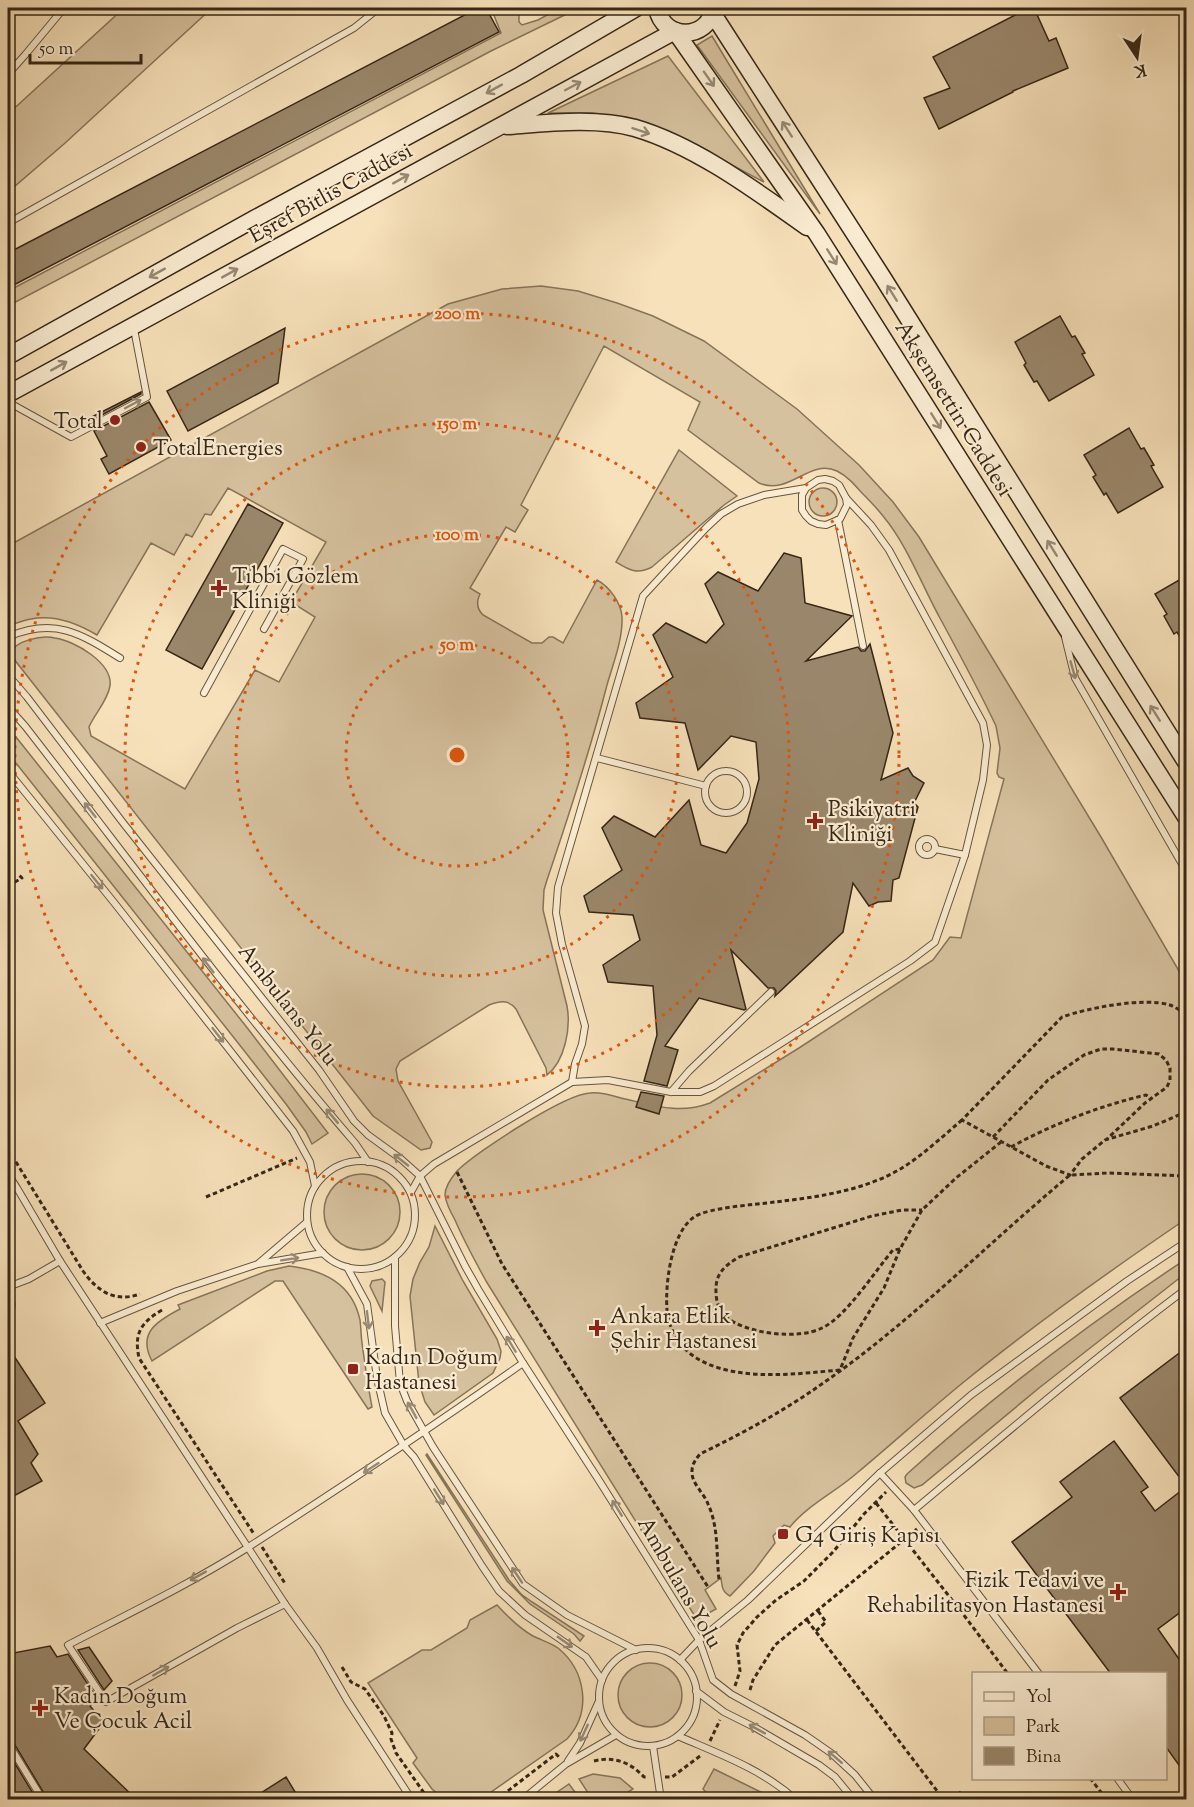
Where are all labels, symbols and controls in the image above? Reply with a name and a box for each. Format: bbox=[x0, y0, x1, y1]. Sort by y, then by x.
scale bar bbox=[30, 27, 141, 65]
north arrow bbox=[1107, 27, 1167, 87]
text: 50 m bbox=[38, 37, 74, 63]
text: K bbox=[1131, 57, 1148, 82]
one-way arrow bbox=[703, 70, 715, 87]
one-way arrow bbox=[564, 80, 581, 92]
one-way arrow bbox=[486, 83, 503, 95]
one-way arrow bbox=[781, 122, 793, 138]
one-way arrow bbox=[631, 126, 650, 137]
street label: Eşref Bitlis Caddesi bbox=[244, 136, 419, 253]
one-way arrow bbox=[392, 173, 410, 184]
one-way arrow bbox=[825, 248, 838, 265]
one-way arrow bbox=[149, 267, 166, 279]
one-way arrow bbox=[221, 267, 238, 279]
one-way arrow bbox=[886, 285, 899, 302]
text: 200 m bbox=[434, 302, 480, 328]
street label: Akşemsettin Caddesi bbox=[885, 316, 1019, 504]
one-way arrow bbox=[50, 360, 67, 372]
one-way arrow bbox=[124, 398, 142, 410]
place label: Total bbox=[54, 407, 103, 439]
text: 150 m bbox=[437, 412, 477, 438]
one-way arrow bbox=[931, 412, 943, 429]
marker: Total bbox=[108, 413, 122, 427]
place label: TotalEnergies bbox=[153, 434, 283, 466]
marker: TotalEnergies bbox=[134, 440, 148, 454]
text: 100 m bbox=[435, 523, 479, 549]
one-way arrow bbox=[1045, 539, 1058, 556]
place label: Tıbbi Gözlem Kliniği bbox=[232, 562, 359, 619]
marker: Tıbbi Gözlem Kliniği bbox=[210, 579, 228, 597]
text: 50 m bbox=[438, 633, 474, 659]
one-way arrow bbox=[1068, 660, 1079, 679]
one-way arrow bbox=[1149, 705, 1161, 722]
centre of rings bbox=[447, 745, 467, 765]
place label: Psikiyatri Kliniği bbox=[828, 795, 916, 852]
one-way arrow bbox=[84, 802, 97, 818]
marker: Psikiyatri Kliniği bbox=[806, 812, 824, 830]
one-way arrow bbox=[90, 874, 103, 890]
street label: Ambulans Yolu bbox=[229, 938, 345, 1074]
one-way arrow bbox=[202, 958, 215, 974]
one-way arrow bbox=[211, 1027, 224, 1043]
one-way arrow bbox=[325, 1109, 339, 1124]
one-way arrow bbox=[393, 1154, 409, 1167]
one-way arrow bbox=[280, 1253, 300, 1264]
place label: Ankara Etlik Şehir Hastanesi bbox=[610, 1302, 757, 1359]
one-way arrow bbox=[363, 1310, 374, 1329]
marker: Ankara Etlik Şehir Hastanesi bbox=[588, 1319, 606, 1337]
one-way arrow bbox=[505, 1336, 517, 1353]
place label: Kadın Doğum Hastanesi bbox=[365, 1343, 498, 1400]
marker: Kadın Doğum Hastanesi bbox=[346, 1362, 360, 1376]
one-way arrow bbox=[406, 1402, 417, 1420]
one-way arrow bbox=[362, 1461, 379, 1474]
one-way arrow bbox=[433, 1488, 445, 1505]
one-way arrow bbox=[610, 1500, 622, 1517]
street label: Ambulans Yolu bbox=[628, 1512, 729, 1656]
place label: G4 Giriş Kapısı bbox=[795, 1521, 940, 1553]
marker: G4 Giriş Kapısı bbox=[776, 1527, 790, 1541]
place label: Fizik Tedavi ve Rehabilitasyon Hastanesi bbox=[867, 1566, 1104, 1623]
one-way arrow bbox=[511, 1567, 523, 1584]
one-way arrow bbox=[190, 1570, 207, 1582]
marker: Fizik Tedavi ve Rehabilitasyon Hastanesi bbox=[1109, 1583, 1127, 1601]
one-way arrow bbox=[557, 1636, 573, 1648]
one-way arrow bbox=[152, 1665, 169, 1677]
legend bbox=[972, 1672, 1167, 1780]
place label: Kadın Doğum Ve Çocuk Acil bbox=[54, 1682, 192, 1739]
text: Yol bbox=[1026, 1685, 1052, 1711]
marker: Kadın Doğum Ve Çocuk Acil bbox=[31, 1699, 49, 1717]
text: Park bbox=[1026, 1715, 1061, 1741]
one-way arrow bbox=[748, 1723, 766, 1734]
one-way arrow bbox=[578, 1724, 590, 1742]
text: Bina bbox=[1026, 1745, 1061, 1771]
one-way arrow bbox=[828, 1750, 843, 1764]

